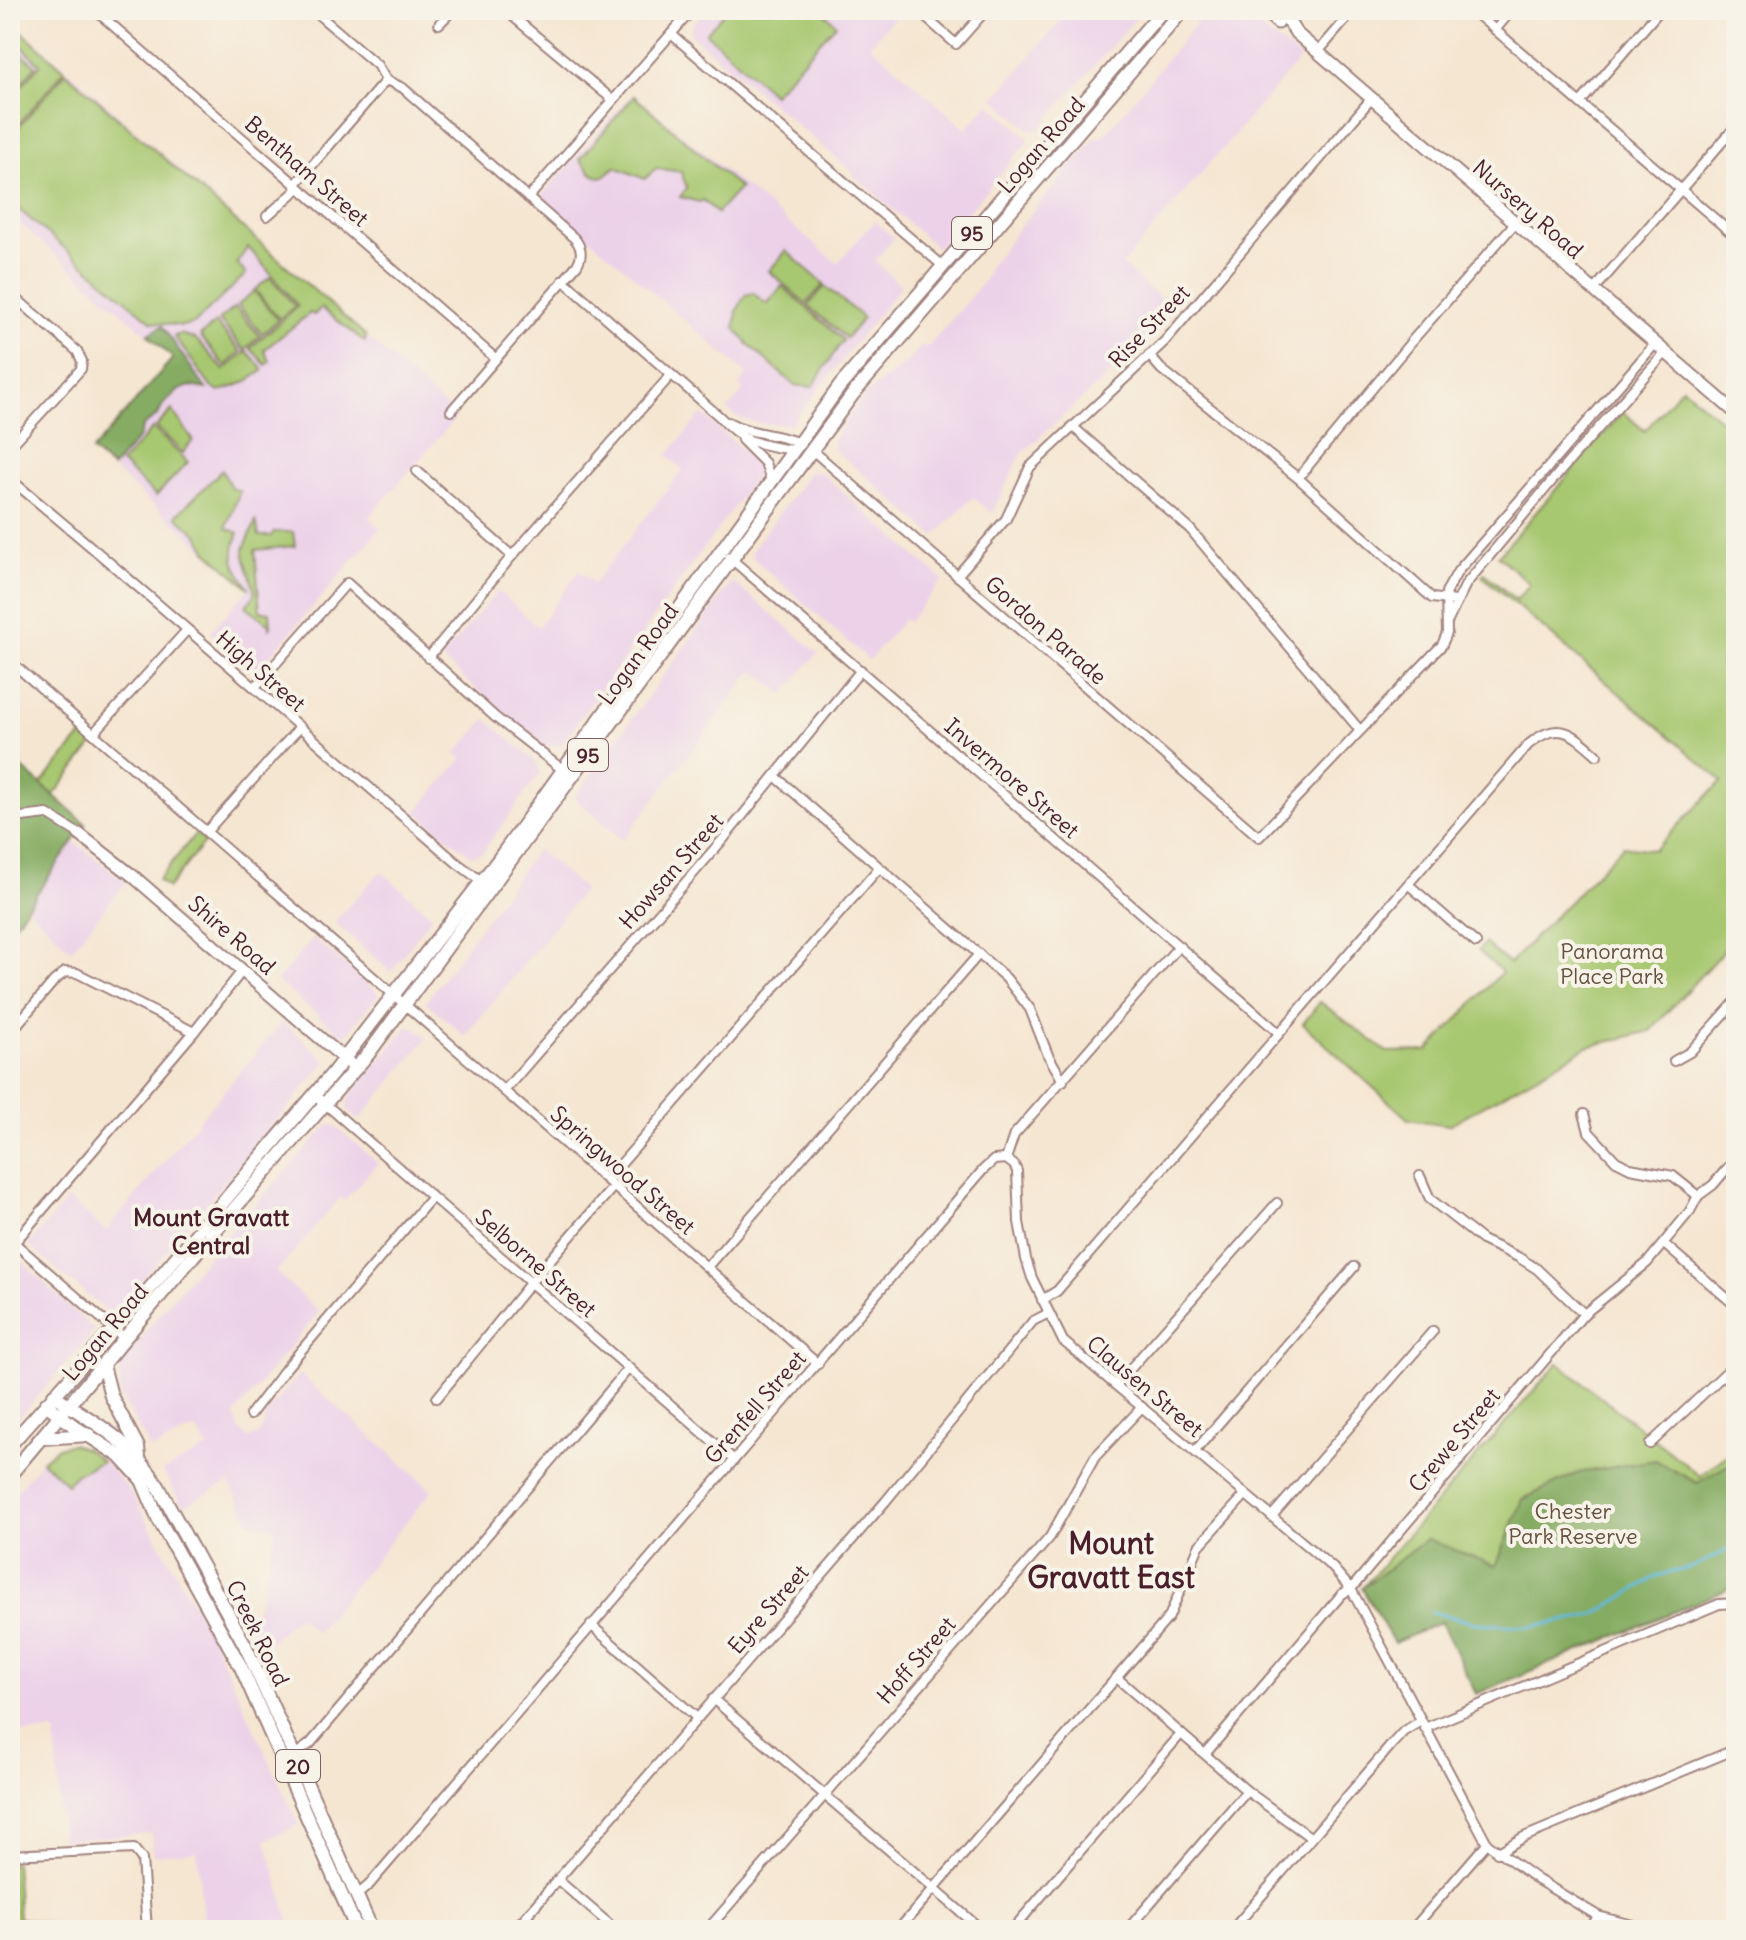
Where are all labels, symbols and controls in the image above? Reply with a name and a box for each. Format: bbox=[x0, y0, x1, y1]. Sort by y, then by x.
street label: Logan Road bbox=[992, 91, 1090, 199]
street label: Bentham Street bbox=[239, 110, 375, 232]
street label: Nursery Road bbox=[1467, 153, 1589, 265]
road number: 95 bbox=[952, 217, 992, 249]
street label: Rise Street bbox=[1103, 279, 1195, 373]
street label: Gordon Parade bbox=[980, 570, 1112, 690]
street label: Logan Road bbox=[592, 598, 684, 710]
street label: High Street bbox=[210, 624, 312, 718]
street label: Invermore Street bbox=[939, 712, 1085, 844]
road number: 95 bbox=[568, 739, 608, 771]
street label: Howsan Street bbox=[613, 807, 729, 935]
street label: Shire Road bbox=[182, 889, 282, 981]
park label: Panorama Place Park bbox=[1560, 937, 1664, 990]
street label: Springwood Street bbox=[545, 1100, 701, 1240]
district label: Mount Gravatt Central bbox=[133, 1202, 290, 1260]
street label: Selborne Street bbox=[470, 1203, 602, 1323]
street label: Logan Road bbox=[56, 1278, 154, 1386]
street label: Clausen Street bbox=[1081, 1329, 1209, 1443]
street label: Grenfell Street bbox=[698, 1345, 812, 1469]
street label: Crewe Street bbox=[1402, 1382, 1506, 1498]
park label: Chester Park Reserve bbox=[1508, 1497, 1638, 1550]
district label: Mount Gravatt East bbox=[1027, 1524, 1195, 1596]
street label: Eyre Street bbox=[722, 1559, 814, 1659]
street label: Creek Road bbox=[220, 1575, 296, 1691]
street label: Hoff Street bbox=[871, 1611, 961, 1709]
road number: 20 bbox=[276, 1750, 320, 1782]

